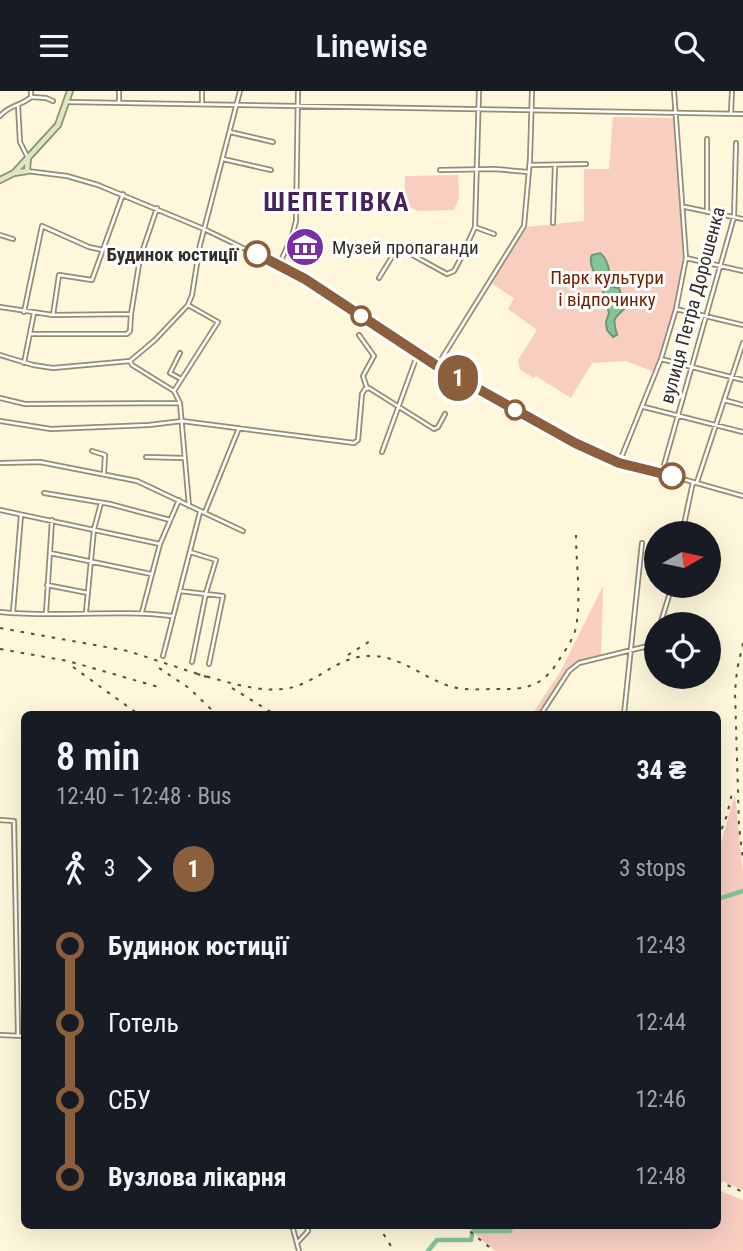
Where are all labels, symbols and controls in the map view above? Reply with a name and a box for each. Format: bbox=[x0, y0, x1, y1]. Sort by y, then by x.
icon: menu bbox=[35, 27, 73, 65]
text: Linewise bbox=[315, 27, 428, 65]
icon: search bbox=[670, 27, 708, 65]
district label: ШЕПЕТІВКА bbox=[263, 187, 411, 217]
street label: вулиця Петра Дорошенка bbox=[655, 204, 730, 406]
museum icon: Музей пропаганди bbox=[284, 226, 326, 268]
place label: Музей пропаганди bbox=[332, 236, 479, 259]
marker: Будинок юстиції bbox=[244, 241, 270, 267]
place label: Будинок юстиції bbox=[107, 243, 240, 266]
park label: Парк культури і відпочинку bbox=[550, 266, 664, 311]
unlabelled marker bbox=[351, 306, 371, 326]
line badge: 1 bbox=[435, 355, 481, 401]
text: 1 bbox=[452, 364, 464, 392]
unlabelled marker bbox=[505, 400, 525, 420]
unlabelled marker bbox=[659, 463, 685, 489]
north arrow bbox=[644, 521, 721, 599]
map controls bbox=[644, 521, 721, 689]
button: locate bbox=[644, 612, 721, 689]
text: 8 min bbox=[56, 735, 140, 779]
text: 34 ₴ bbox=[636, 755, 686, 785]
text: 12:40 – 12:48 · Bus bbox=[56, 783, 232, 810]
icon: walk bbox=[56, 850, 94, 888]
icon: forward bbox=[125, 850, 163, 888]
text: 3 bbox=[104, 855, 115, 882]
text: 1 bbox=[187, 855, 200, 883]
text: 3 stops bbox=[619, 855, 686, 882]
text: Будинок юстиції bbox=[108, 931, 288, 961]
text: 12:43 bbox=[635, 932, 686, 959]
text: Готель bbox=[108, 1008, 179, 1038]
text: 12:44 bbox=[635, 1009, 686, 1036]
text: СБУ bbox=[108, 1085, 151, 1115]
text: 12:46 bbox=[635, 1086, 686, 1113]
text: Вузлова лікарня bbox=[108, 1162, 287, 1192]
text: 12:48 bbox=[635, 1163, 686, 1190]

